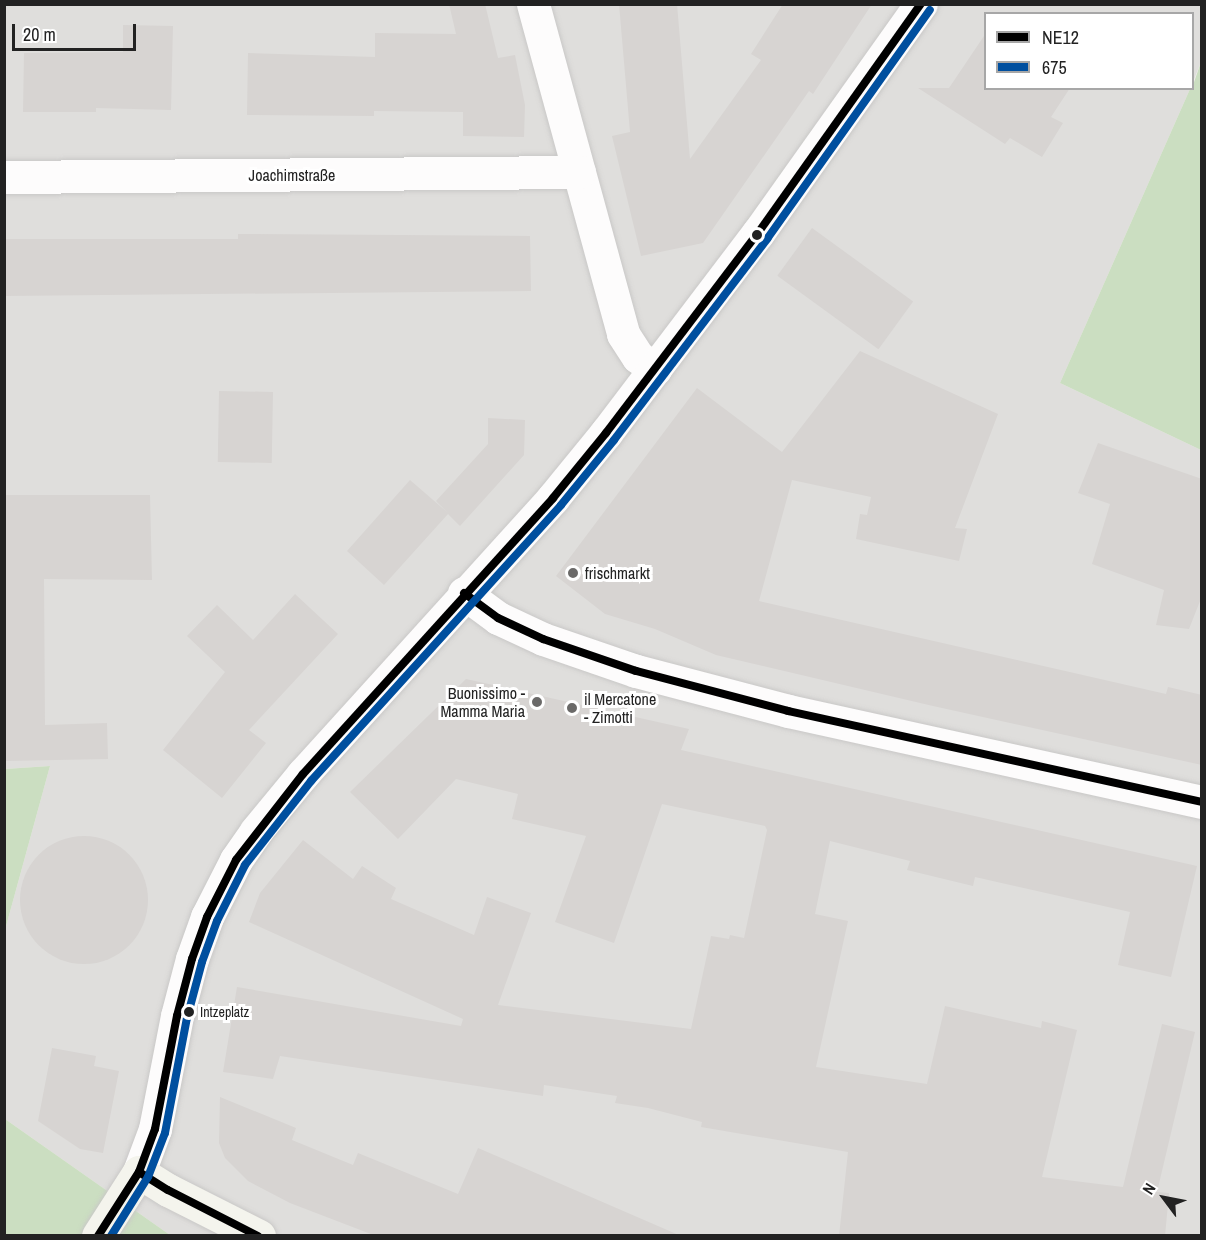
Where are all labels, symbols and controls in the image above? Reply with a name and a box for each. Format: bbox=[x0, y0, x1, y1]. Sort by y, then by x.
scale bar bbox=[15, 12, 140, 50]
legend bbox=[984, 12, 1194, 90]
text: 20 m bbox=[23, 22, 56, 47]
text: NE12 bbox=[1042, 25, 1079, 50]
text: 675 bbox=[1042, 55, 1067, 80]
street label: Joachimstraße bbox=[249, 165, 335, 185]
unlabelled marker bbox=[751, 229, 763, 241]
place label: frischmarkt bbox=[585, 563, 650, 583]
marker: frischmarkt bbox=[566, 566, 580, 580]
place label: Buonissimo - Mamma Maria bbox=[440, 683, 525, 721]
place label: il Mercatone - Zimotti bbox=[584, 689, 656, 727]
marker: Buonissimo - Mamma Maria bbox=[530, 695, 544, 709]
marker: il Mercatone - Zimotti bbox=[565, 701, 579, 715]
place label: Intzeplatz bbox=[200, 1004, 249, 1020]
marker: Intzeplatz bbox=[183, 1006, 195, 1018]
north arrow bbox=[1134, 1168, 1194, 1228]
text: N bbox=[1137, 1179, 1161, 1198]

